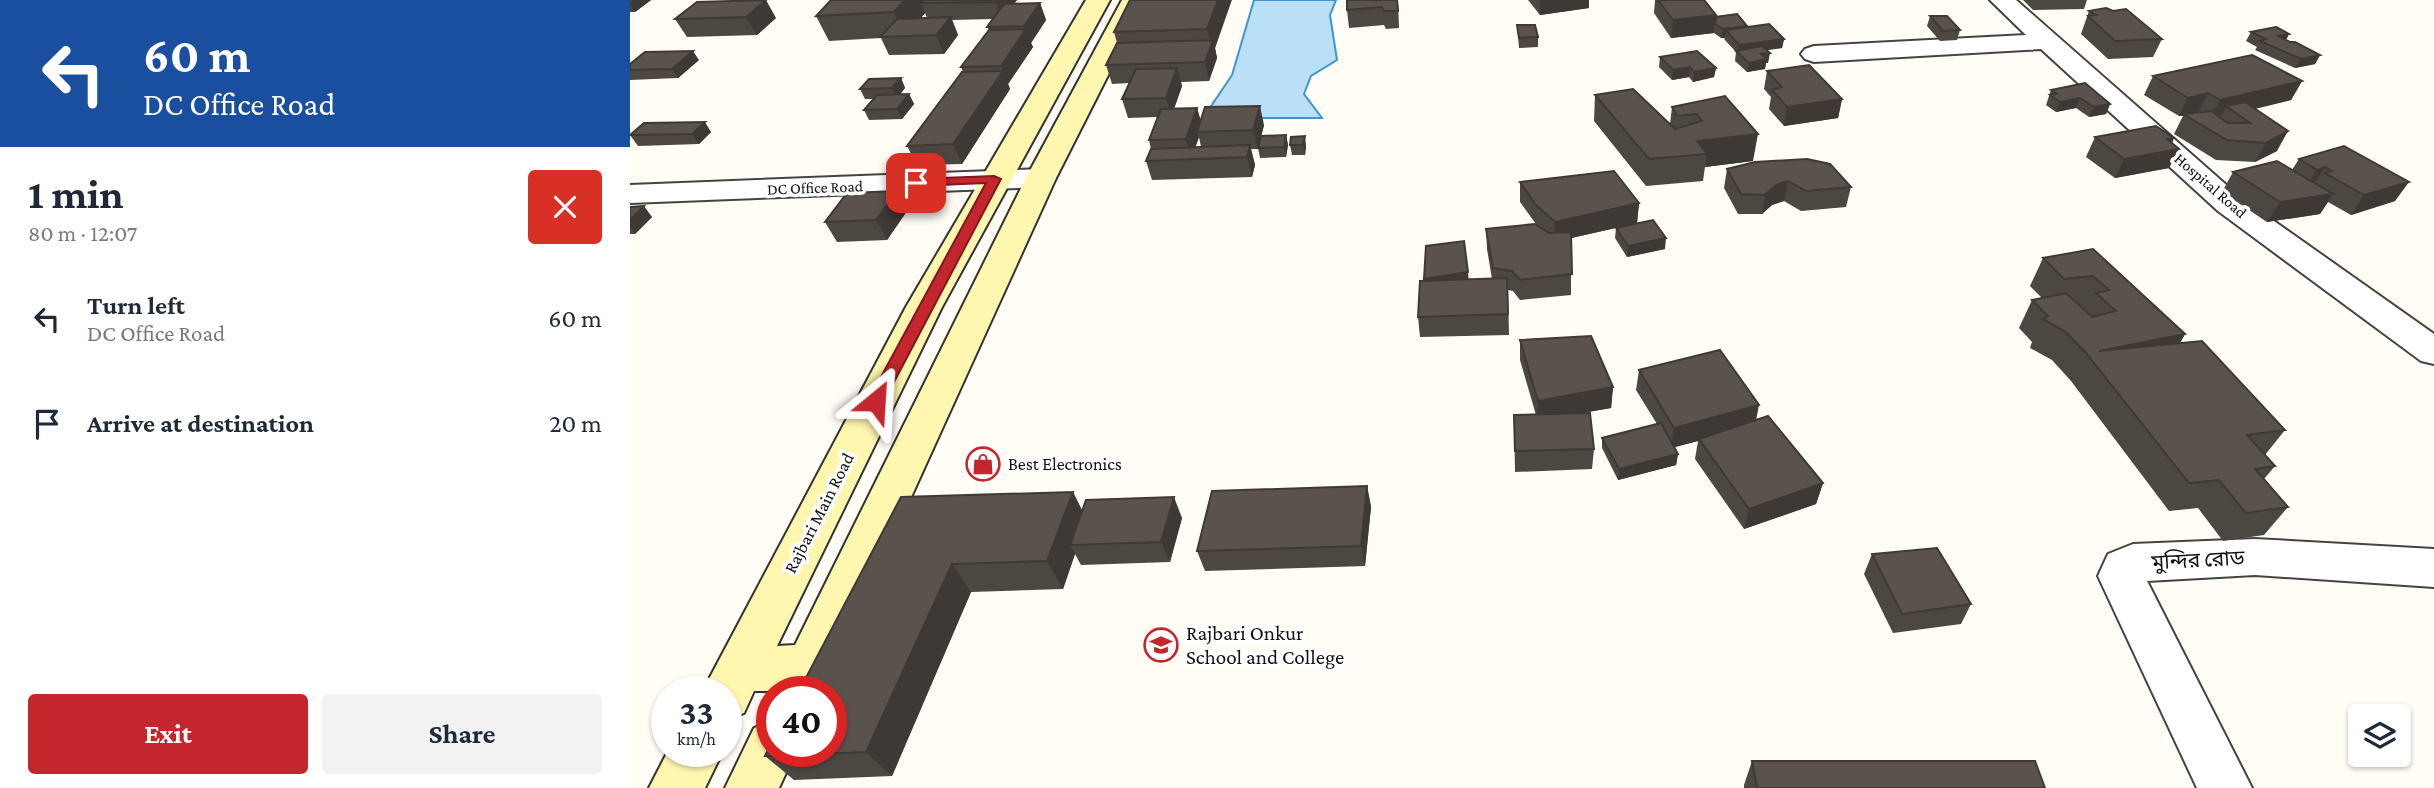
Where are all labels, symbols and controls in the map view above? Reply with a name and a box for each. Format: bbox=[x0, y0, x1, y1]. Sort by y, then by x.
icon: left bbox=[28, 28, 119, 119]
text: 60 m bbox=[143, 28, 250, 83]
text: DC Office Road bbox=[143, 86, 335, 122]
street label: Hospital Road bbox=[2171, 150, 2250, 222]
pin bbox=[886, 153, 946, 213]
icon: arrive bbox=[897, 164, 935, 202]
text: 1 min bbox=[28, 170, 124, 217]
button: close bbox=[528, 170, 602, 244]
street label: DC Office Road bbox=[767, 177, 864, 198]
text: 80 m · 12:07 bbox=[28, 220, 137, 246]
text: Turn left bbox=[87, 291, 185, 320]
icon: left bbox=[28, 300, 66, 338]
text: 60 m bbox=[548, 304, 602, 333]
text: DC Office Road bbox=[87, 320, 225, 346]
position arrow bbox=[839, 364, 913, 438]
icon: arrive bbox=[28, 405, 66, 443]
text: Arrive at destination bbox=[87, 409, 314, 438]
text: 20 m bbox=[549, 409, 602, 438]
shop icon: Best Electronics bbox=[964, 445, 1002, 483]
street label: Rajbari Main Road bbox=[780, 449, 859, 577]
place label: Best Electronics bbox=[1008, 454, 1122, 474]
street label: মুন্দির রোড bbox=[2150, 546, 2246, 574]
place label: Rajbari Onkur School and College bbox=[1186, 621, 1344, 669]
school or university icon: Rajbari Onkur School and College bbox=[1142, 626, 1180, 664]
speed limit sign: 40 bbox=[756, 676, 847, 767]
text: 33 bbox=[679, 693, 714, 732]
button: Exit bbox=[28, 694, 308, 774]
button: Share bbox=[322, 694, 602, 774]
map controls bbox=[2348, 704, 2411, 767]
button: layers bbox=[2348, 704, 2411, 767]
text: km/h bbox=[677, 729, 716, 749]

